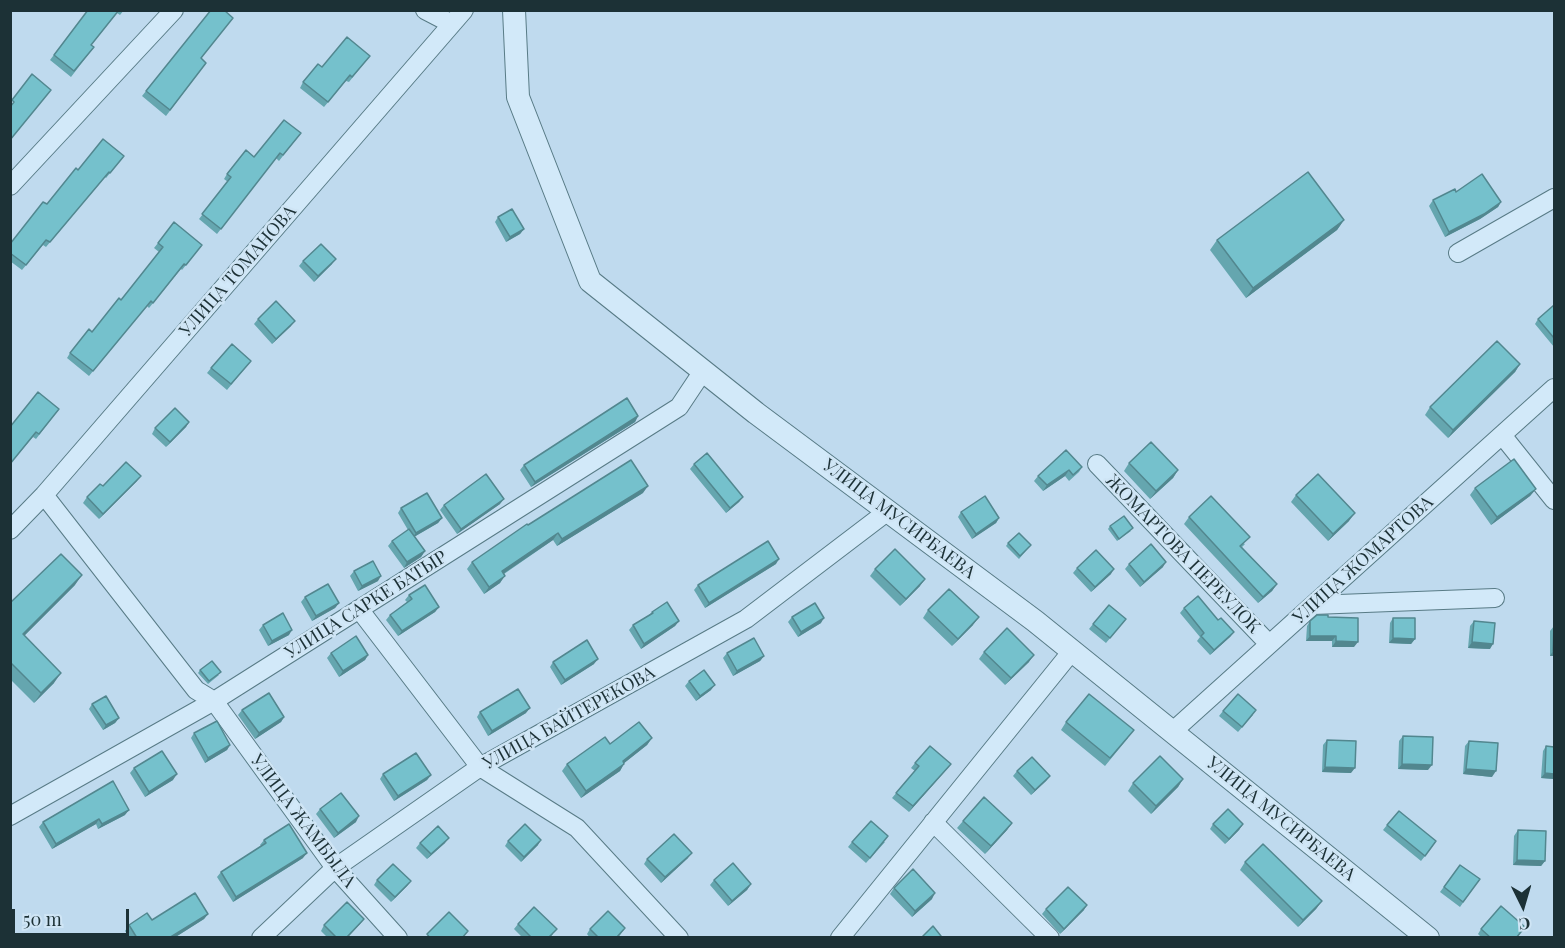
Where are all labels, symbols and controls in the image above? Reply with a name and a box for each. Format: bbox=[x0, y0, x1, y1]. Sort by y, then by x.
street label: УЛИЦА ТОМАНОВА bbox=[175, 201, 301, 341]
street label: УЛИЦА МУСИРБАЕВА bbox=[818, 455, 980, 583]
street label: ЖОМАРТОВА ПЕРЕУЛОК bbox=[1101, 470, 1265, 638]
street label: УЛИЦА ЖОМАРТОВА bbox=[1288, 491, 1438, 629]
street label: УЛИЦА САРКЕ БАТЫР bbox=[281, 546, 451, 664]
street label: УЛИЦА БАЙТЕРЕКОВА bbox=[479, 662, 659, 774]
street label: УЛИЦА ЖАМБЫЛА bbox=[246, 750, 360, 892]
street label: УЛИЦА МУСИРБАЕВА bbox=[1202, 752, 1360, 886]
north arrow bbox=[1493, 876, 1553, 936]
scale bar bbox=[15, 897, 132, 935]
text: 50 m bbox=[23, 907, 62, 931]
text: С bbox=[1518, 913, 1531, 935]

